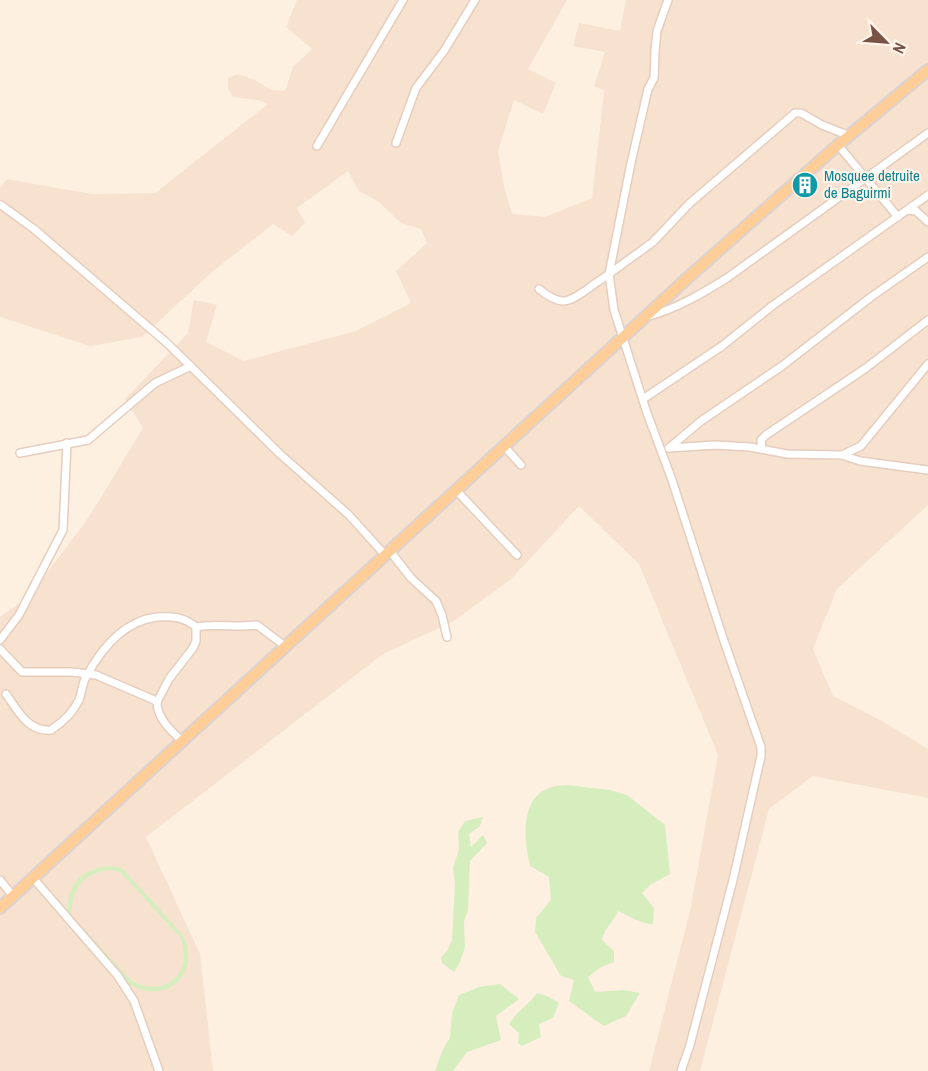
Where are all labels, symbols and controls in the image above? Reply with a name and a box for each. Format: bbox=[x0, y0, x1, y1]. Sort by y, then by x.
north arrow bbox=[856, 12, 916, 72]
text: N bbox=[888, 39, 912, 57]
place label: Mosquee detruite de Baguirmi bbox=[824, 165, 920, 203]
building icon: Mosquee detruite de Baguirmi bbox=[790, 170, 820, 200]

